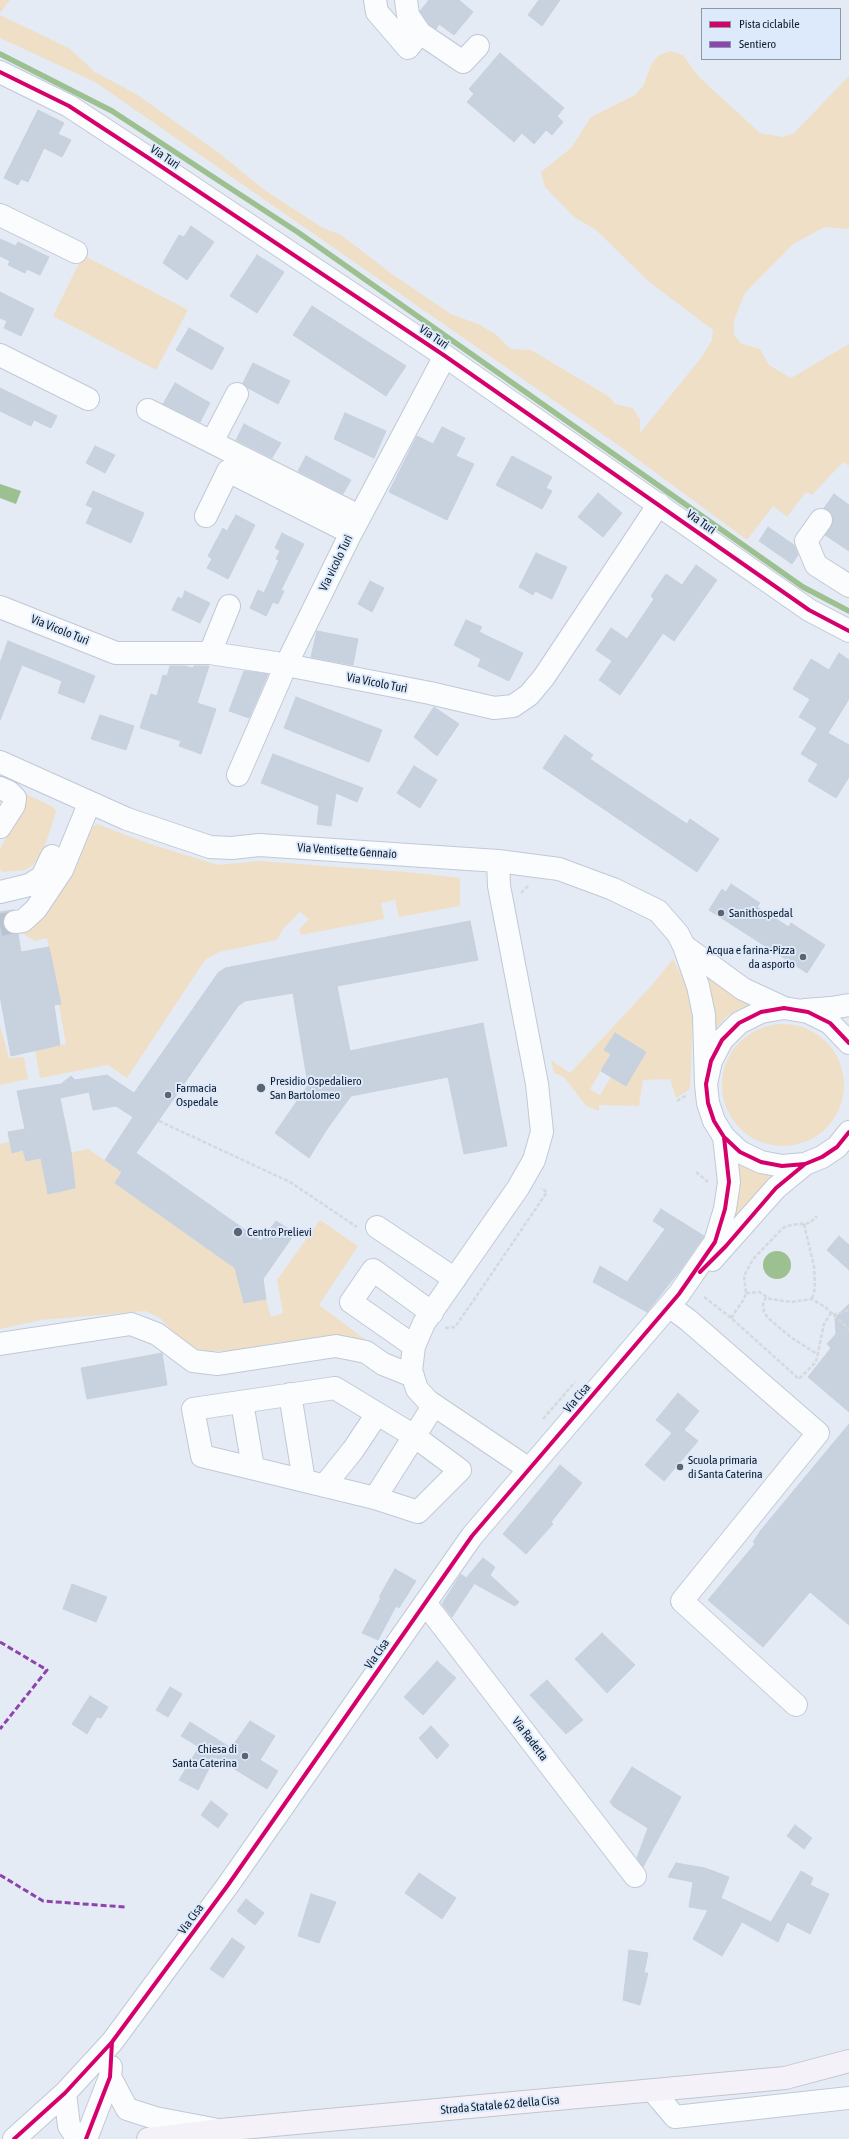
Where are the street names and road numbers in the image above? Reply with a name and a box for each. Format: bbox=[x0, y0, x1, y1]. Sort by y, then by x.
street label: Via Turi bbox=[147, 142, 183, 172]
street label: Via Turi bbox=[416, 322, 452, 352]
street label: Via Turi bbox=[684, 507, 718, 537]
street label: Via vicolo Turì bbox=[316, 533, 356, 593]
street label: Via Vicolo Turì bbox=[29, 612, 91, 648]
street label: Via Vicolo Turì bbox=[345, 670, 409, 696]
street label: Via Ventisette Gennaio bbox=[297, 840, 397, 862]
street label: Via Cisa bbox=[561, 1380, 593, 1416]
street label: Via Cisa bbox=[361, 1636, 393, 1672]
street label: Via Radetta bbox=[509, 1714, 551, 1764]
street label: Via Cisa bbox=[175, 1901, 207, 1937]
street label: Strada Statale 62 della Cisa bbox=[440, 2093, 560, 2117]

